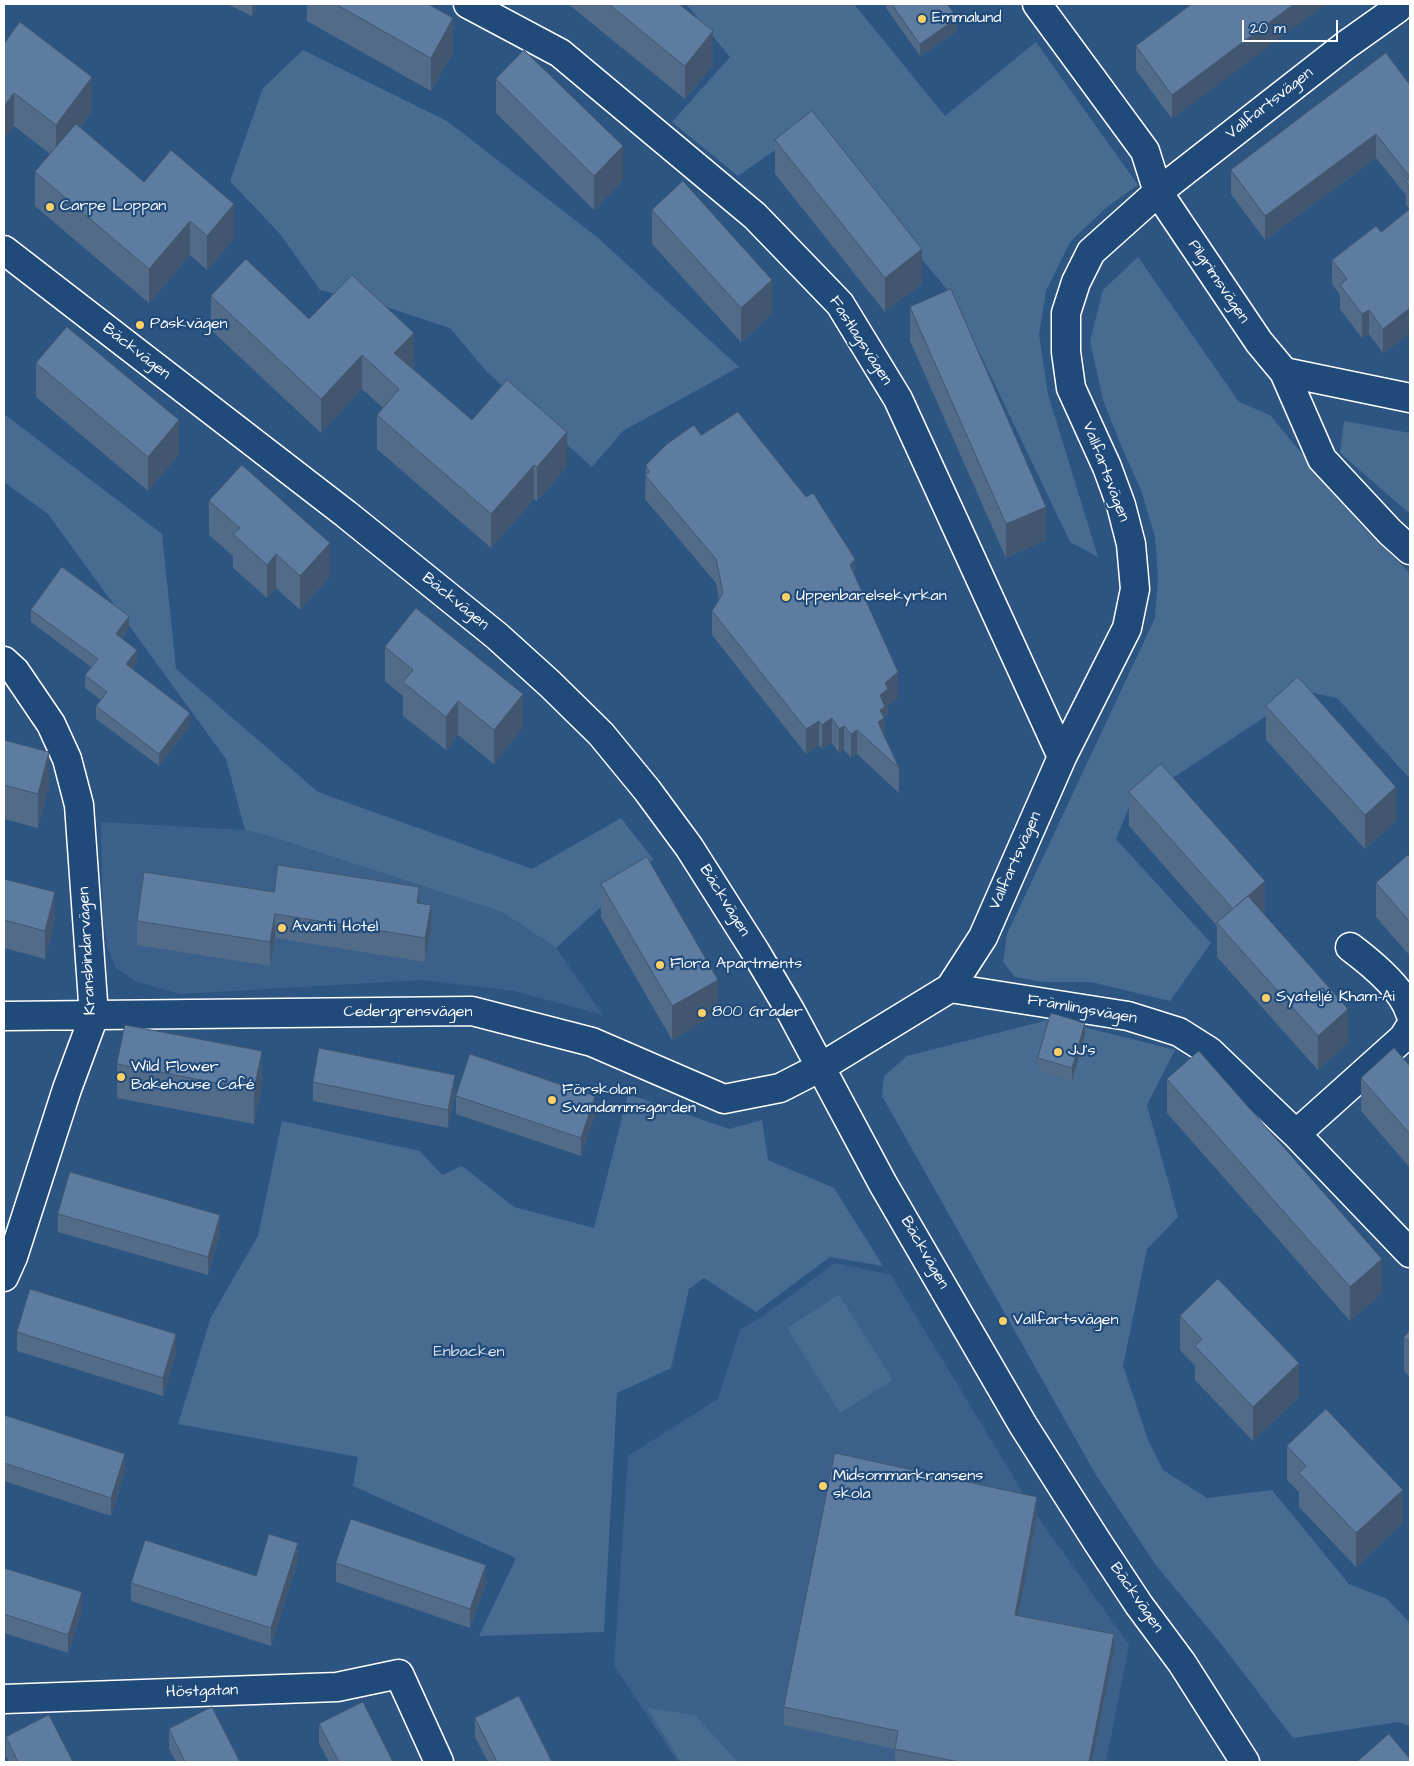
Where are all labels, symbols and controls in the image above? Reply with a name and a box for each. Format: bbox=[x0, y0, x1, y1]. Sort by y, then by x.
place label: Emmalund bbox=[932, 9, 1001, 29]
scale bar bbox=[1244, 10, 1340, 42]
marker: Emmalund bbox=[916, 13, 928, 25]
text: 20 m bbox=[1250, 18, 1286, 39]
street label: Vallfartsvägen bbox=[1223, 64, 1317, 144]
place label: Carpe Loppan bbox=[60, 197, 166, 217]
marker: Carpe Loppan bbox=[44, 201, 56, 213]
street label: Pilgrimsvägen bbox=[1183, 237, 1253, 327]
street label: Fastlagsvägen bbox=[824, 293, 896, 389]
place label: Påskvägen bbox=[150, 315, 228, 335]
marker: Påskvägen bbox=[134, 319, 146, 331]
street label: Bäckvägen bbox=[98, 320, 174, 384]
street label: Vallfartsvägen bbox=[1077, 419, 1133, 525]
street label: Bäckvägen bbox=[418, 569, 492, 635]
place label: Uppenbarelsekyrkan bbox=[796, 587, 947, 607]
marker: Uppenbarelsekyrkan bbox=[780, 591, 792, 603]
street label: Vallfartsvägen bbox=[986, 809, 1046, 913]
street label: Bäckvägen bbox=[694, 862, 754, 940]
street label: Kransbindarvägen bbox=[75, 886, 101, 1016]
place label: Avanti Hotel bbox=[292, 918, 378, 938]
marker: Avanti Hotel bbox=[276, 922, 288, 934]
place label: Flora Apartments bbox=[670, 955, 802, 975]
marker: Flora Apartments bbox=[654, 959, 666, 971]
place label: Syateljé Kham-Ai bbox=[1276, 988, 1395, 1008]
street label: Främlingsvägen bbox=[1026, 991, 1138, 1029]
marker: Syateljé Kham-Ai bbox=[1260, 992, 1272, 1004]
street label: Cedergrensvägen bbox=[344, 1003, 472, 1023]
place label: 800 Grader bbox=[712, 1003, 803, 1023]
marker: 800 Grader bbox=[696, 1007, 708, 1019]
place label: JJ's bbox=[1068, 1042, 1096, 1062]
marker: JJ's bbox=[1052, 1046, 1064, 1058]
place label: Wild Flower Bakehouse Café bbox=[131, 1058, 255, 1096]
marker: Wild Flower Bakehouse Café bbox=[115, 1071, 127, 1083]
place label: Förskolan Svandammsgården bbox=[562, 1081, 696, 1119]
marker: Förskolan Svandammsgården bbox=[546, 1094, 558, 1106]
street label: Bäckvägen bbox=[895, 1213, 953, 1293]
place label: Vallfartsvägen bbox=[1013, 1311, 1119, 1331]
marker: Vallfartsvägen bbox=[997, 1315, 1009, 1327]
park label: Enbacken bbox=[433, 1343, 505, 1363]
place label: Midsommarkransens skola bbox=[833, 1467, 983, 1505]
marker: Midsommarkransens skola bbox=[817, 1480, 829, 1492]
street label: Bäckvägen bbox=[1105, 1559, 1167, 1637]
street label: Höstgatan bbox=[166, 1681, 238, 1703]

